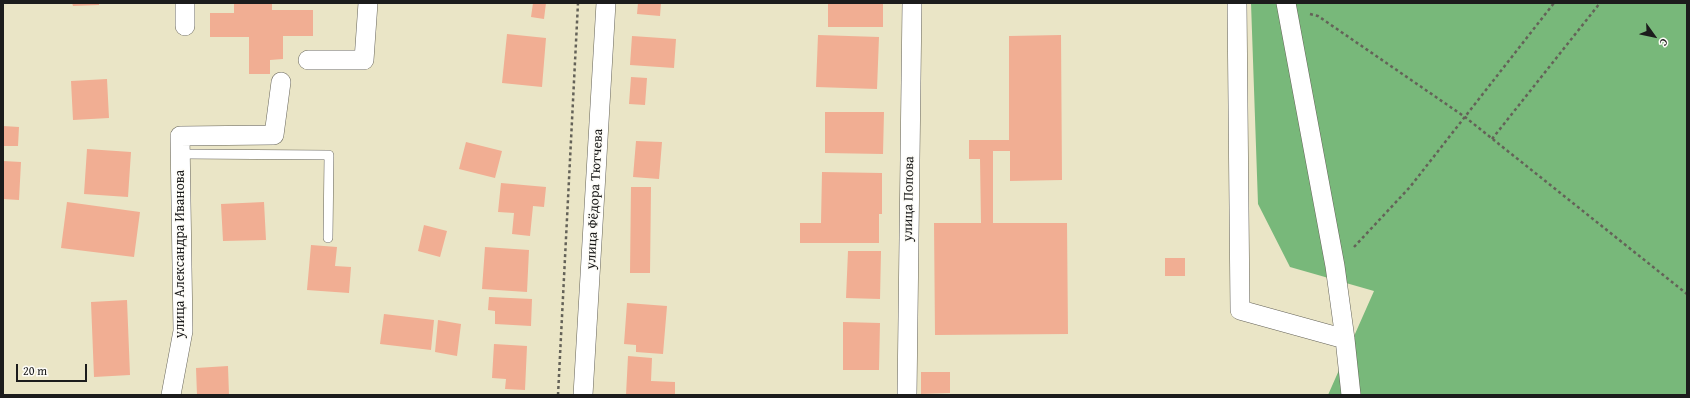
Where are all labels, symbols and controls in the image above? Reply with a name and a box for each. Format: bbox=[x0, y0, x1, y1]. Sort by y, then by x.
north arrow bbox=[1634, 16, 1674, 56]
text: С bbox=[1656, 36, 1672, 50]
street label: улица Фёдора Тютчева bbox=[583, 128, 607, 270]
street label: улица Попова bbox=[900, 156, 918, 242]
street label: улица Александра Иванова bbox=[172, 170, 188, 338]
scale bar bbox=[18, 356, 89, 382]
text: 20 m bbox=[23, 362, 47, 379]

